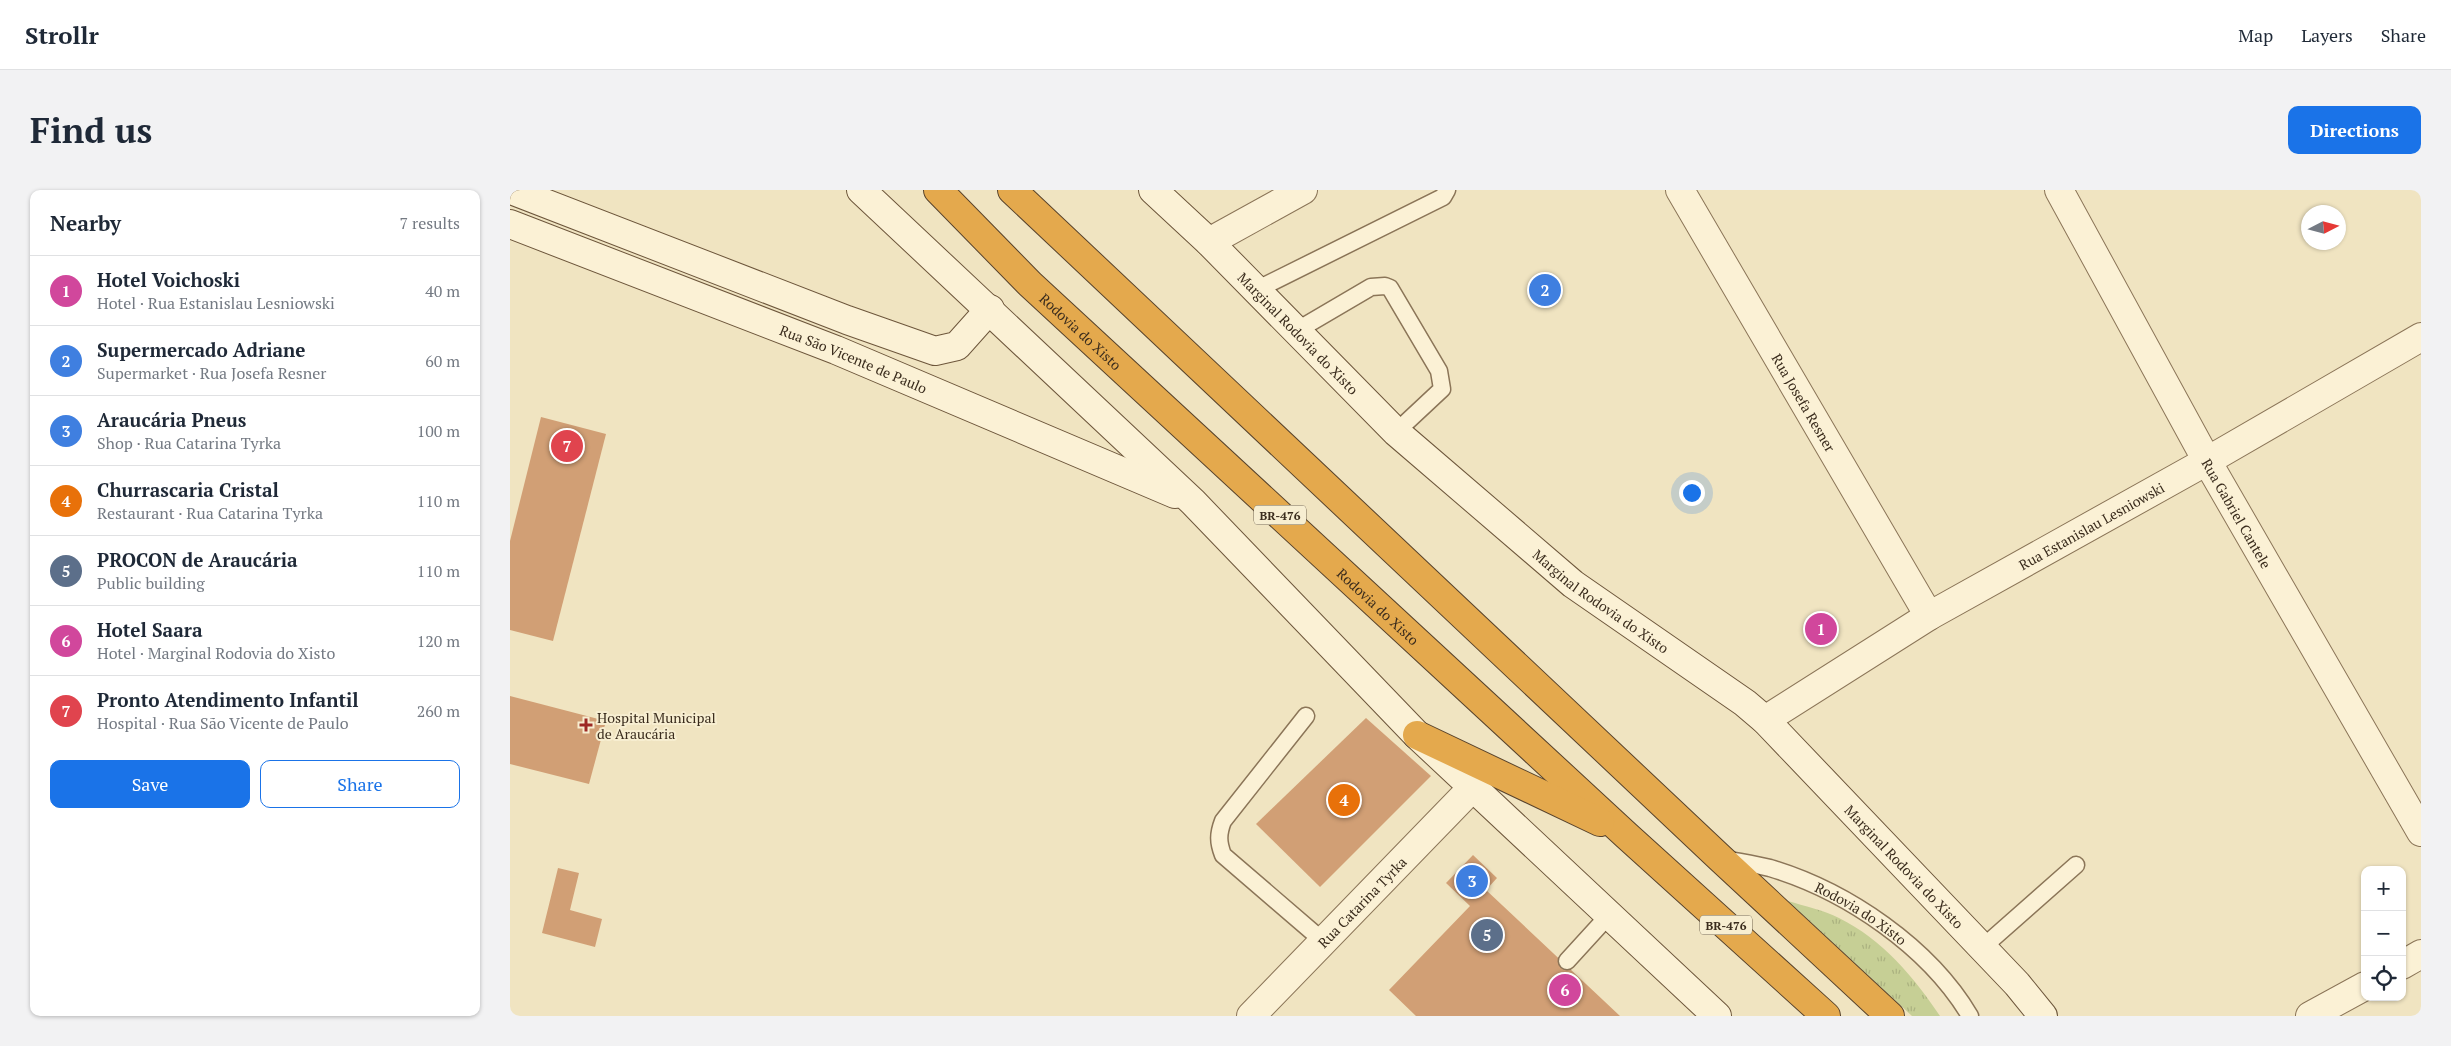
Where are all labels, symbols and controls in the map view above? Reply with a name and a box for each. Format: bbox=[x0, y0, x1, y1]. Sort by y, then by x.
text: Strollr bbox=[25, 19, 99, 51]
text: Map bbox=[2238, 23, 2273, 47]
text: Layers bbox=[2301, 23, 2353, 47]
text: Share bbox=[2381, 23, 2426, 47]
button: Directions bbox=[2288, 106, 2421, 154]
text: Find us bbox=[30, 107, 152, 153]
north arrow bbox=[2301, 205, 2346, 250]
text: Nearby bbox=[50, 209, 121, 237]
text: 7 results bbox=[400, 212, 460, 234]
text: Hotel Voichoski bbox=[97, 267, 240, 292]
street label: Marginal Rodovia do Xisto bbox=[1234, 268, 1363, 398]
pin: 2 bbox=[1529, 271, 1561, 309]
text: 1 bbox=[61, 280, 71, 302]
text: 40 m bbox=[425, 280, 460, 302]
street label: Rodovia do Xisto bbox=[1036, 289, 1126, 374]
text: Hotel · Rua Estanislau Lesniowski bbox=[97, 292, 335, 314]
street label: Rua São Vicente de Paulo bbox=[777, 320, 930, 397]
text: Supermercado Adriane bbox=[97, 337, 305, 362]
text: 2 bbox=[61, 350, 71, 372]
text: 60 m bbox=[425, 350, 460, 372]
street label: Rua Josefa Resner bbox=[1768, 350, 1841, 456]
text: Supermarket · Rua Josefa Resner bbox=[97, 362, 326, 384]
text: Araucária Pneus bbox=[97, 407, 246, 432]
text: 3 bbox=[61, 420, 71, 442]
text: 100 m bbox=[417, 420, 460, 442]
pin: 7 bbox=[551, 427, 583, 465]
text: Shop · Rua Catarina Tyrka bbox=[97, 432, 281, 454]
street label: Rua Gabriel Cantele bbox=[2198, 455, 2276, 572]
text: Churrascaria Cristal bbox=[97, 477, 279, 502]
street label: Rua Estanislau Lesniowski bbox=[2015, 477, 2168, 574]
your location bbox=[1679, 480, 1705, 506]
text: 4 bbox=[61, 490, 71, 512]
text: 110 m bbox=[417, 490, 460, 512]
text: Restaurant · Rua Catarina Tyrka bbox=[97, 502, 323, 524]
road number: BR-476 bbox=[1254, 506, 1306, 524]
street label: Marginal Rodovia do Xisto bbox=[1529, 545, 1673, 657]
text: PROCON de Araucária bbox=[97, 547, 298, 572]
text: 5 bbox=[61, 560, 71, 582]
text: 110 m bbox=[417, 560, 460, 582]
street label: Rodovia do Xisto bbox=[1333, 563, 1424, 649]
text: Public building bbox=[97, 572, 205, 594]
pin: 1 bbox=[1805, 610, 1837, 648]
text: Hotel Saara bbox=[97, 617, 203, 642]
text: 6 bbox=[61, 630, 71, 652]
text: 120 m bbox=[417, 630, 460, 652]
text: Hotel · Marginal Rodovia do Xisto bbox=[97, 642, 335, 664]
text: Pronto Atendimento Infantil bbox=[97, 687, 359, 712]
text: 7 bbox=[61, 700, 71, 722]
text: 260 m bbox=[417, 700, 460, 722]
place label: Hospital Municipal de Araucária bbox=[597, 708, 716, 743]
text: Hospital · Rua São Vicente de Paulo bbox=[97, 712, 349, 734]
marker: Hospital Municipal de Araucária bbox=[579, 718, 593, 732]
button: Save bbox=[50, 760, 250, 808]
button: Share bbox=[260, 760, 460, 808]
pin: 4 bbox=[1328, 781, 1360, 819]
street label: Marginal Rodovia do Xisto bbox=[1842, 801, 1968, 931]
street label: Rua Catarina Tyrka bbox=[1313, 852, 1410, 951]
pin: 3 bbox=[1456, 862, 1488, 900]
map controls bbox=[2361, 866, 2406, 1001]
button: + bbox=[2361, 866, 2406, 911]
street label: Rodovia do Xisto bbox=[1810, 880, 1908, 948]
button: − bbox=[2361, 911, 2406, 956]
pin: 5 bbox=[1471, 916, 1503, 954]
road number: BR-476 bbox=[1700, 916, 1752, 934]
button: locate bbox=[2361, 956, 2406, 1001]
pin: 6 bbox=[1549, 971, 1581, 1009]

